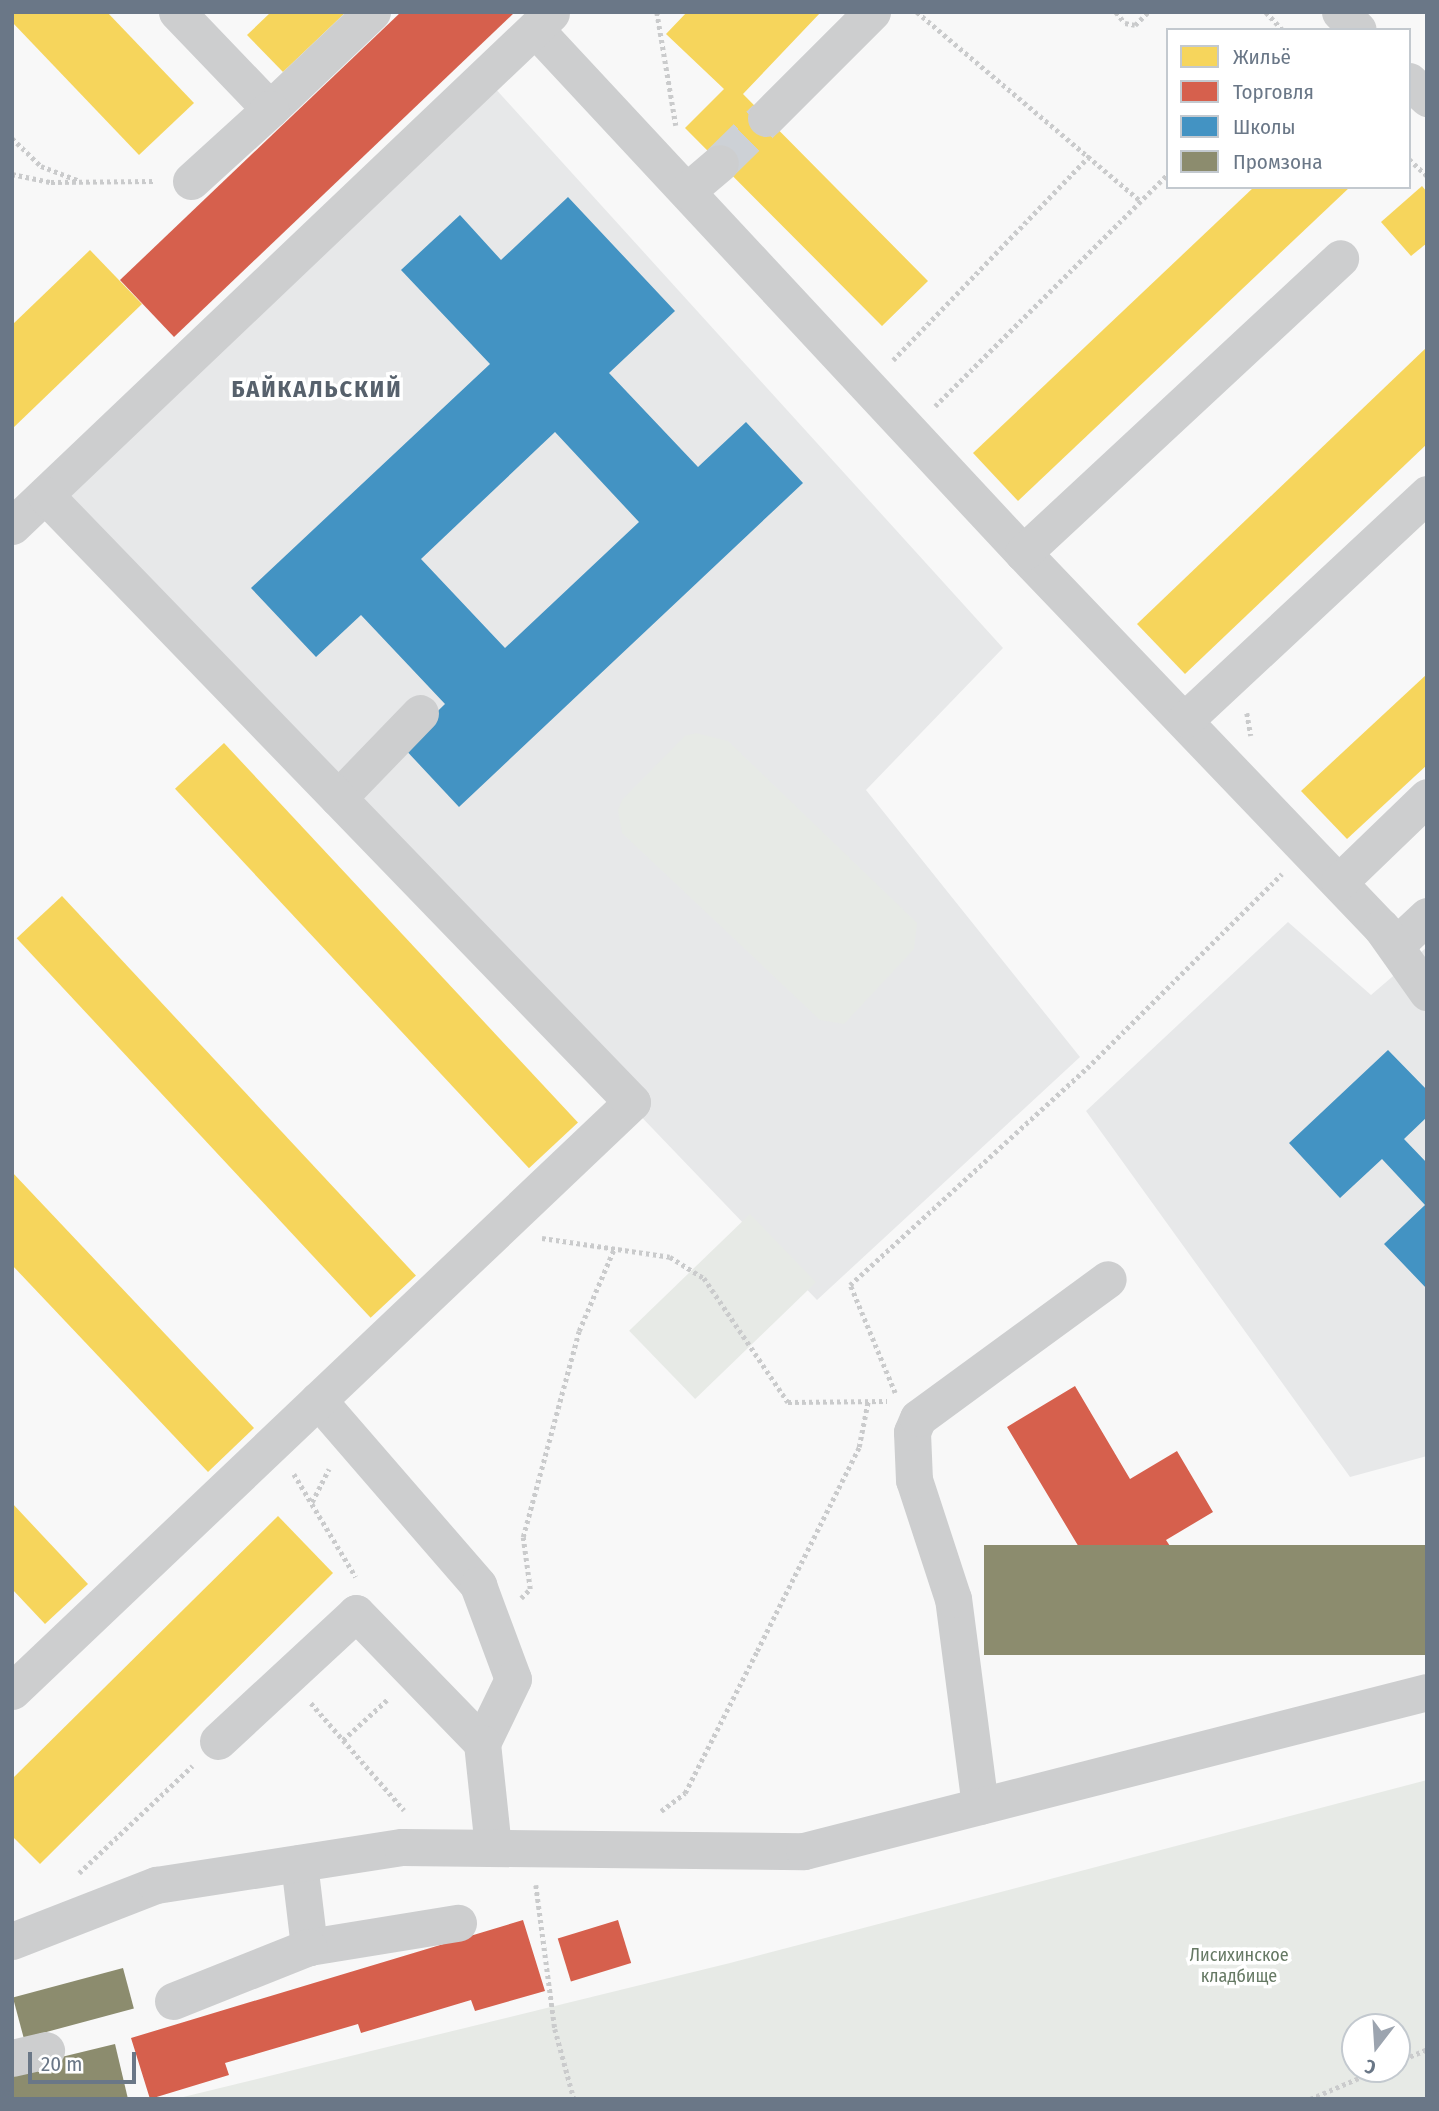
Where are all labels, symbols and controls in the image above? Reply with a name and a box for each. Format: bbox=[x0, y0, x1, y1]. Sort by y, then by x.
legend bbox=[1166, 28, 1411, 189]
text: Жильё bbox=[1233, 44, 1291, 70]
text: Торговля bbox=[1233, 79, 1314, 105]
text: Школы bbox=[1233, 114, 1296, 140]
text: Промзона bbox=[1233, 149, 1322, 175]
district label: БАЙКАЛЬСКИЙ bbox=[233, 376, 401, 404]
park label: Лисихинское кладбище bbox=[1189, 1945, 1289, 1988]
north arrow bbox=[1341, 2013, 1411, 2083]
scale bar bbox=[32, 2038, 140, 2082]
text: 20 m bbox=[41, 2051, 82, 2077]
text: С bbox=[1362, 2054, 1378, 2079]

